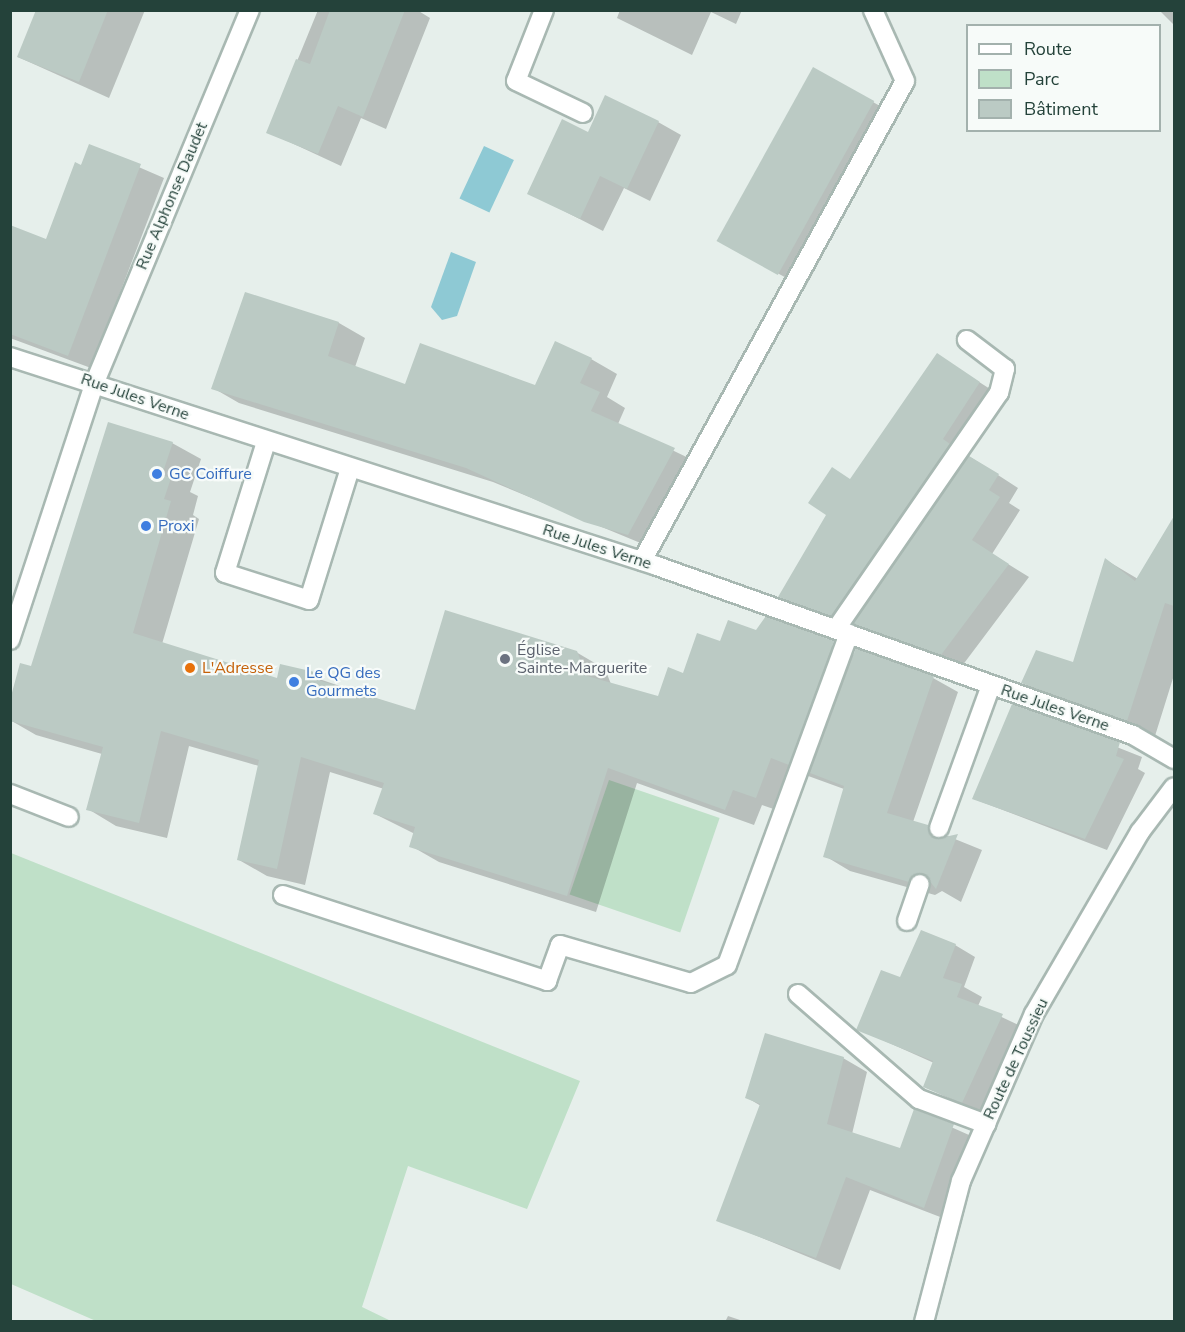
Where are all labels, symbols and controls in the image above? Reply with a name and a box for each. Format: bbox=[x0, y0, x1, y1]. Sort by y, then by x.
legend bbox=[966, 24, 1161, 132]
text: Route bbox=[1024, 37, 1072, 61]
text: Parc bbox=[1024, 67, 1059, 91]
text: Bâtiment bbox=[1024, 97, 1098, 121]
street label: Rue Alphonse Daudet bbox=[132, 119, 212, 273]
street label: Rue Jules Verne bbox=[78, 369, 192, 425]
place label: GC Coiffure bbox=[169, 464, 252, 484]
marker: GC Coiffure bbox=[150, 467, 164, 481]
place label: Proxi bbox=[158, 516, 194, 536]
marker: Proxi bbox=[139, 519, 153, 533]
street label: Rue Jules Verne bbox=[540, 520, 654, 574]
place label: Église Sainte-Marguerite bbox=[517, 640, 647, 678]
marker: Église Sainte-Marguerite bbox=[498, 652, 512, 666]
place label: L'Adresse bbox=[202, 658, 273, 678]
marker: L'Adresse bbox=[183, 661, 197, 675]
place label: Le QG des Gourmets bbox=[306, 663, 381, 701]
marker: Le QG des Gourmets bbox=[287, 675, 301, 689]
street label: Rue Jules Verne bbox=[998, 680, 1112, 736]
street label: Route de Toussieu bbox=[980, 995, 1052, 1123]

